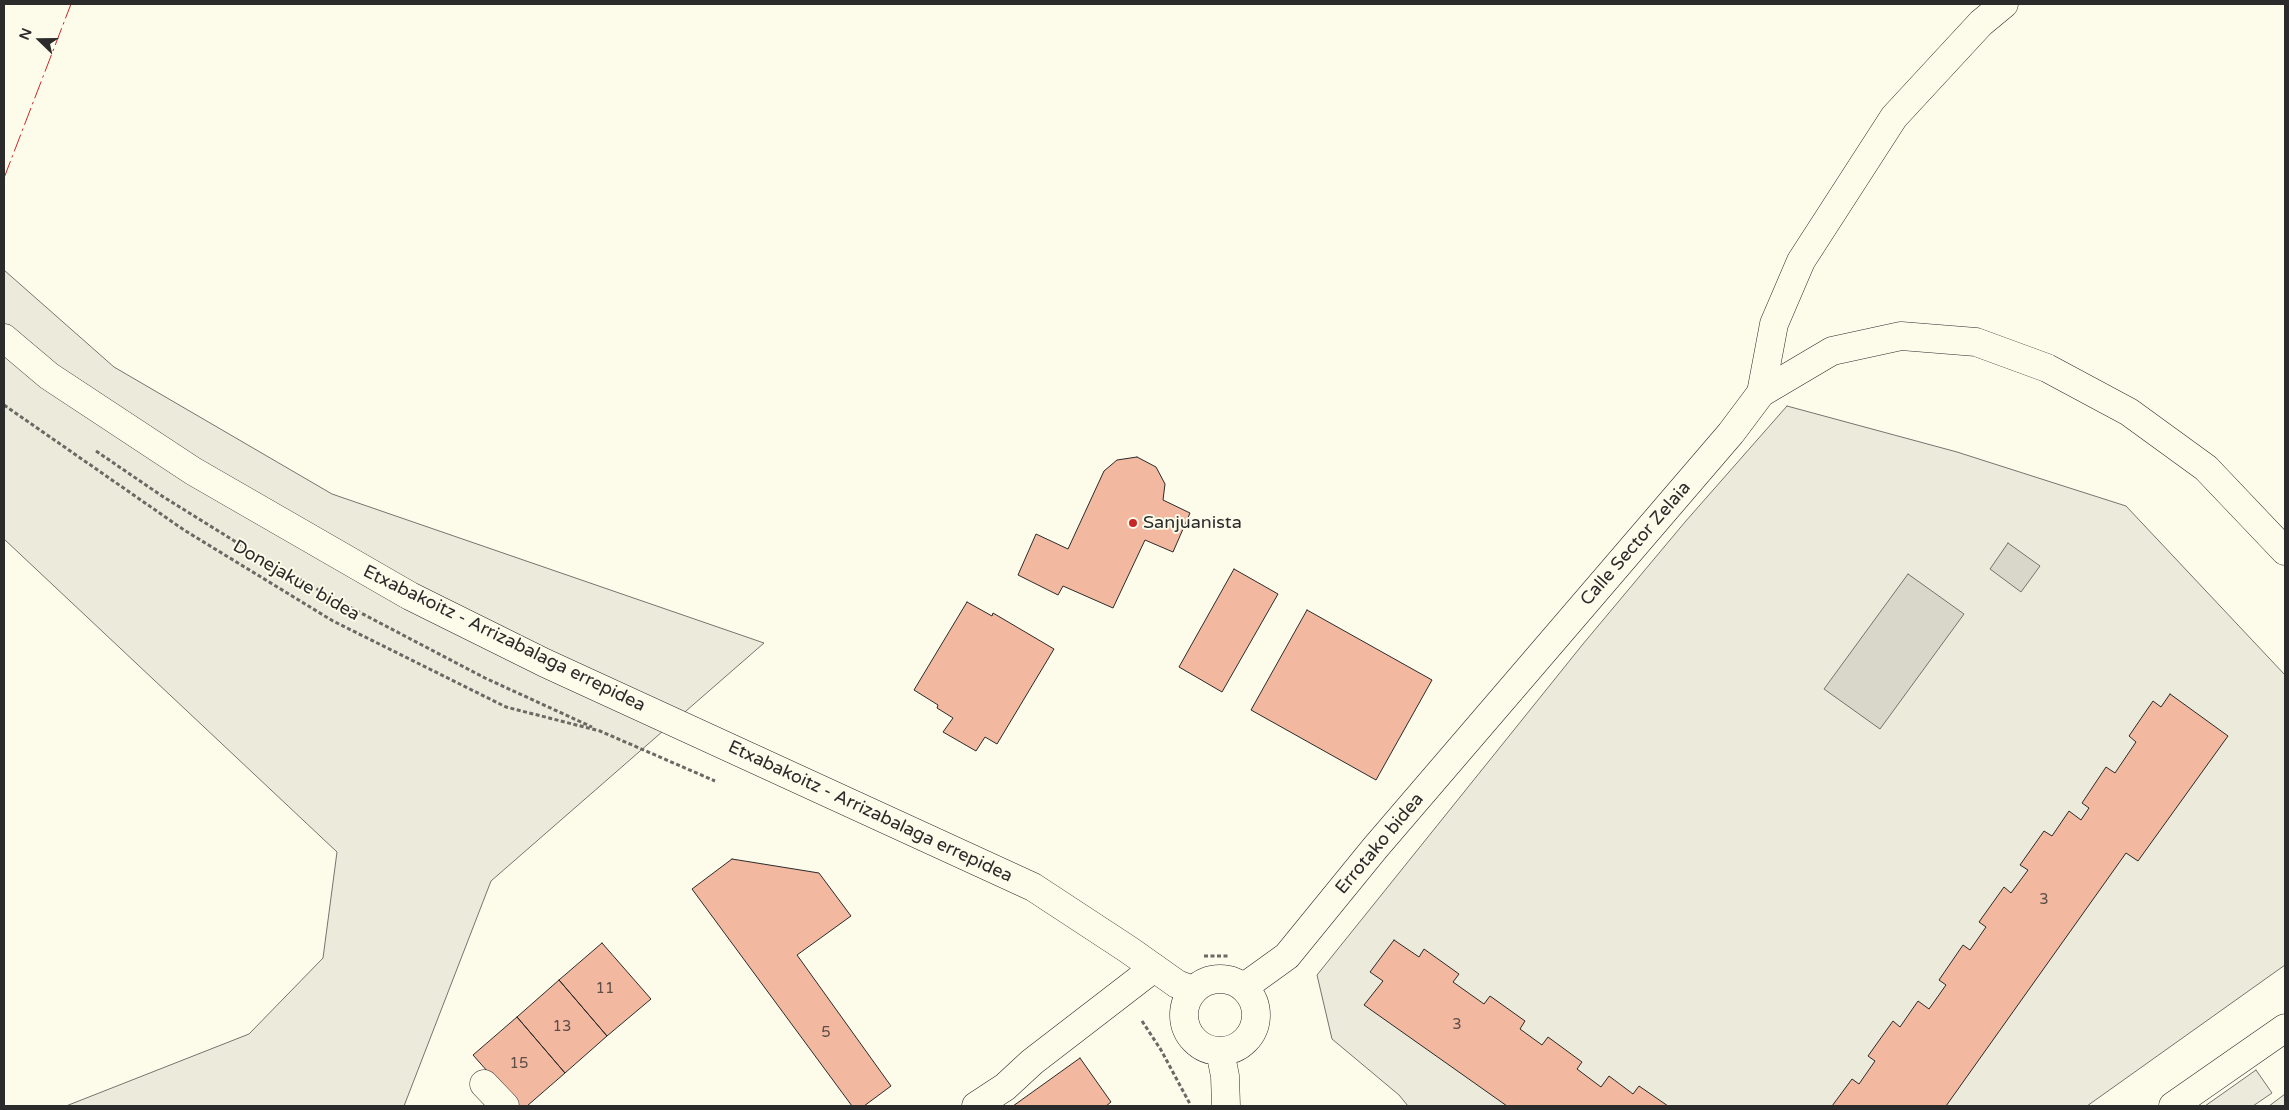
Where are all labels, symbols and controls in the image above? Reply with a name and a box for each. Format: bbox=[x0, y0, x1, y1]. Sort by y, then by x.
north arrow bbox=[15, 15, 65, 65]
text: N bbox=[16, 26, 36, 43]
street label: Calle Sector Zelaia bbox=[1576, 477, 1696, 611]
place label: Sanjuanista bbox=[1143, 512, 1242, 534]
marker: Sanjuanista bbox=[1127, 517, 1139, 529]
street label: Donejakue bidea bbox=[229, 536, 363, 626]
street label: Etxabakoitz - Arrizabalaga errepidea bbox=[359, 561, 649, 717]
street label: Etxabakoitz - Arrizabalaga errepidea bbox=[724, 736, 1016, 888]
street label: Errotako bidea bbox=[1331, 789, 1429, 899]
house number: 3 bbox=[2039, 891, 2049, 909]
house number: 11 bbox=[596, 980, 614, 998]
house number: 3 bbox=[1452, 1016, 1462, 1034]
house number: 13 bbox=[553, 1018, 571, 1036]
house number: 5 bbox=[821, 1024, 831, 1042]
house number: 15 bbox=[510, 1055, 528, 1073]

